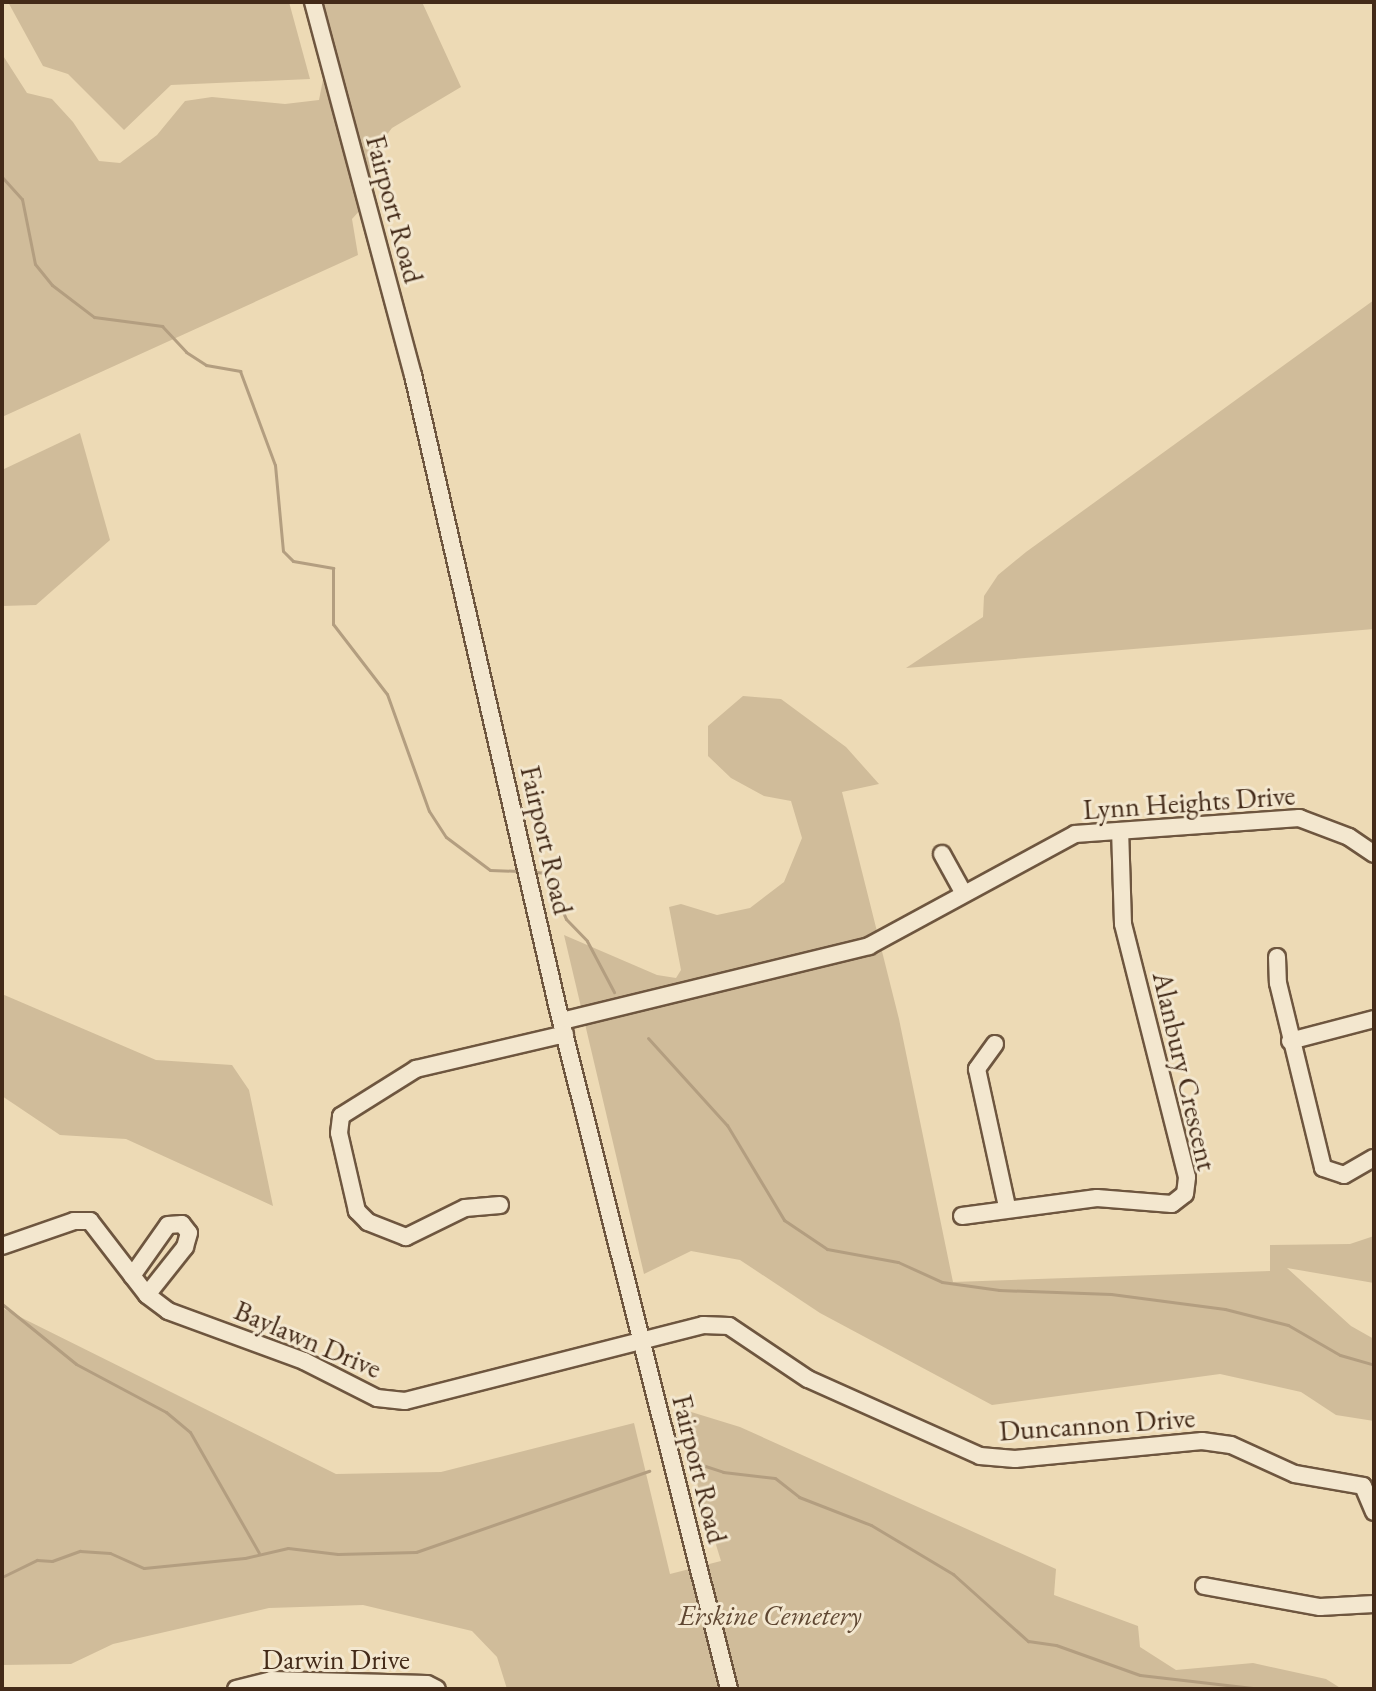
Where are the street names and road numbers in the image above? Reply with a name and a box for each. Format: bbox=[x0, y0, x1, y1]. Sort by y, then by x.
street label: Fairport Road bbox=[359, 131, 431, 287]
street label: Fairport Road bbox=[514, 762, 580, 918]
street label: Lynn Heights Drive bbox=[1082, 778, 1296, 826]
street label: Alanbury Crescent bbox=[1146, 968, 1224, 1174]
street label: Baylawn Drive bbox=[230, 1293, 386, 1385]
street label: Fairport Road bbox=[665, 1391, 735, 1547]
street label: Duncannon Drive bbox=[998, 1400, 1196, 1448]
street label: Darwin Drive bbox=[262, 1642, 410, 1676]

